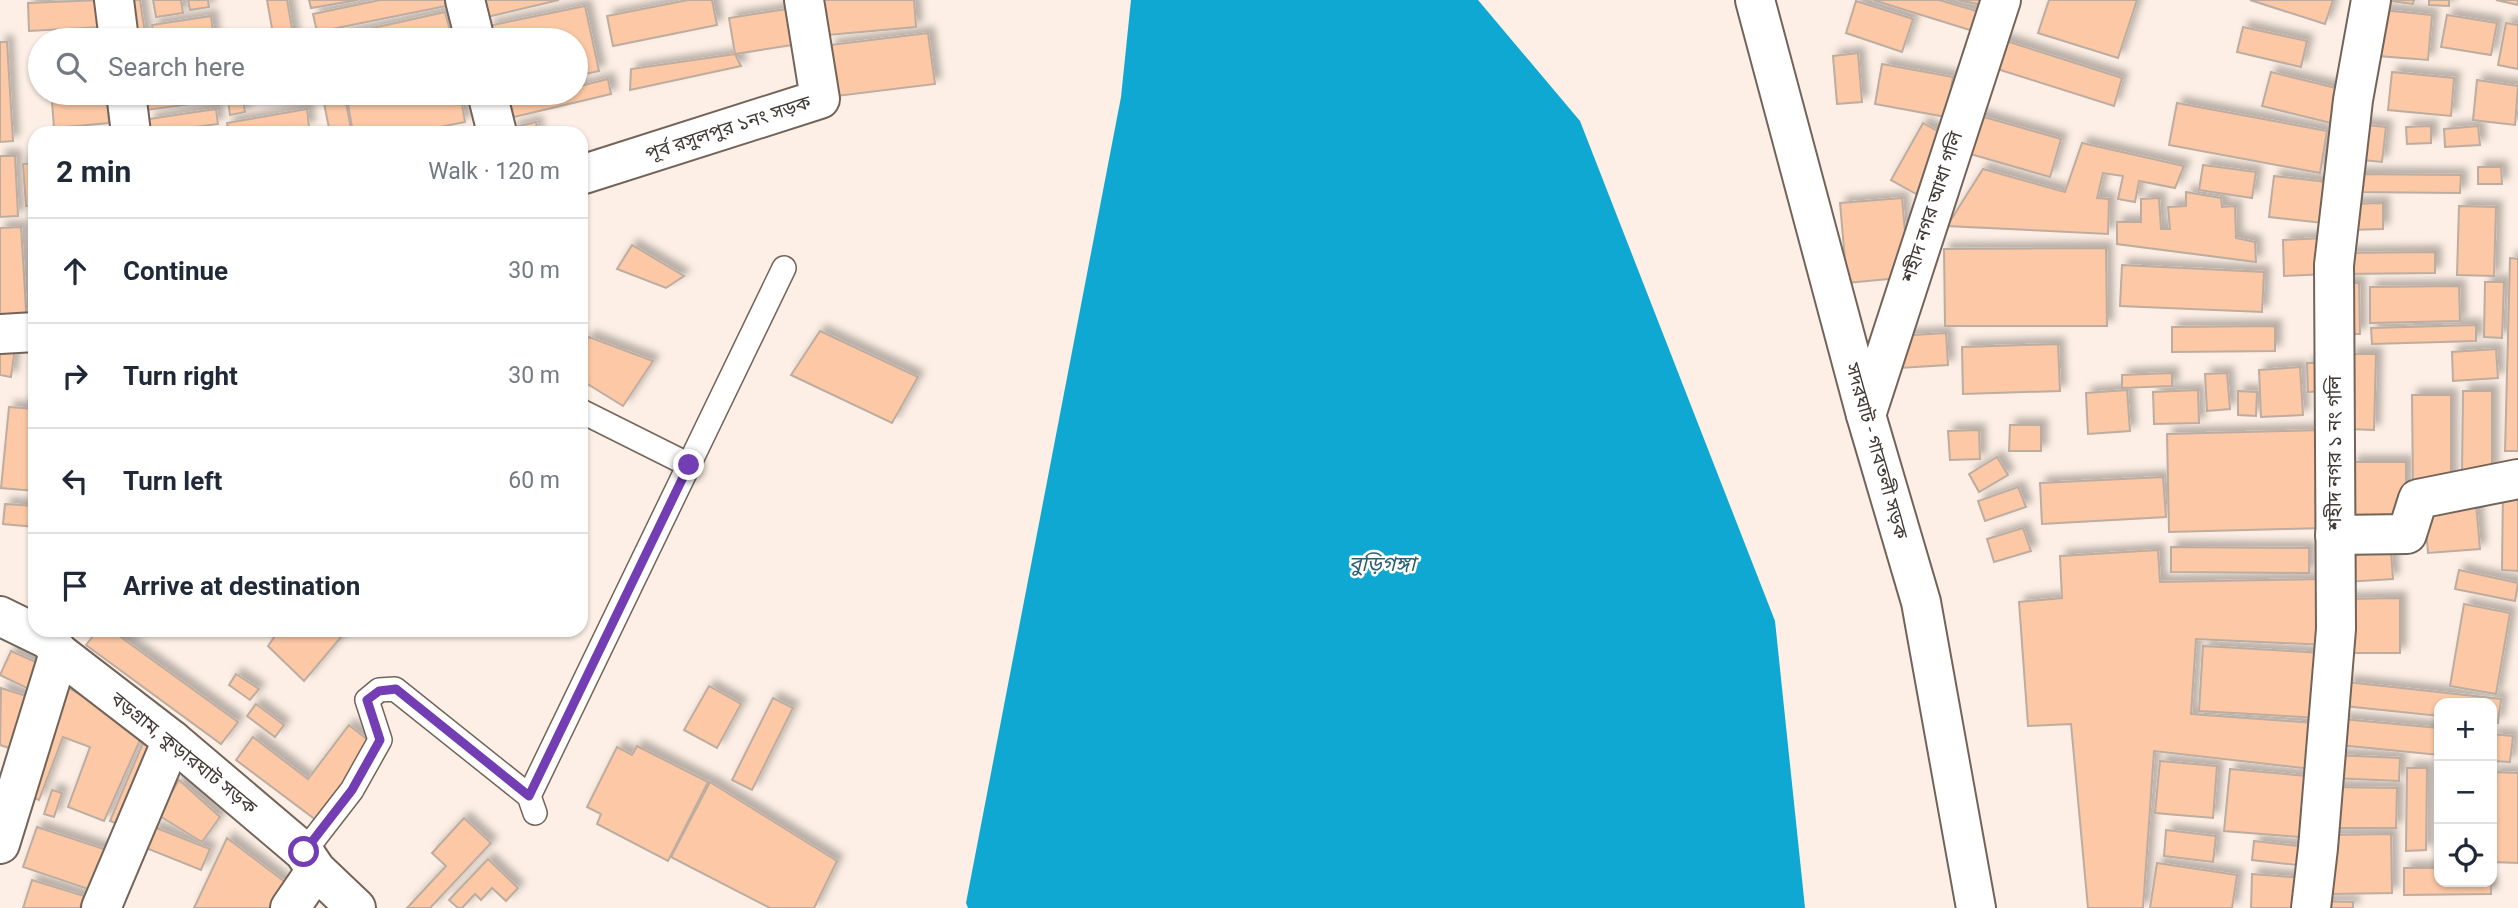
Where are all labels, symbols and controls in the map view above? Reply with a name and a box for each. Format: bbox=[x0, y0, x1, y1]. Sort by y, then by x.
search box bbox=[28, 28, 588, 105]
icon: search bbox=[52, 48, 90, 86]
text: Search here bbox=[108, 52, 245, 82]
street label: পূর্ব রসুলপুর ১নং সড়ক bbox=[642, 90, 814, 166]
street label: শহীদ নগর আধা গলি bbox=[1896, 128, 1968, 286]
text: 2 min bbox=[56, 154, 131, 189]
text: Walk · 120 m bbox=[428, 158, 560, 185]
icon: ahead bbox=[56, 252, 94, 290]
text: Continue bbox=[123, 256, 228, 286]
text: 30 m bbox=[508, 257, 560, 284]
icon: right bbox=[56, 357, 94, 395]
street label: সদরঘাট - গাবতলী সড়ক bbox=[1841, 359, 1913, 542]
text: Turn right bbox=[123, 361, 238, 391]
text: 30 m bbox=[508, 362, 560, 389]
street label: শহীদ নগর ১ নং গলি bbox=[2323, 375, 2346, 531]
route end bbox=[673, 449, 704, 480]
icon: left bbox=[56, 462, 94, 500]
text: Turn left bbox=[123, 466, 222, 496]
text: 60 m bbox=[508, 467, 560, 494]
water label: বুড়িগঙ্গা bbox=[1349, 552, 1420, 576]
icon: arrive bbox=[56, 567, 94, 605]
text: Arrive at destination bbox=[123, 571, 360, 601]
street label: বড়গ্রাম, কুড়ারঘাট সড়ক bbox=[106, 686, 262, 819]
map controls bbox=[2434, 698, 2497, 887]
button: + bbox=[2434, 698, 2497, 761]
button: − bbox=[2434, 761, 2497, 824]
button: locate bbox=[2434, 824, 2497, 887]
route start bbox=[288, 836, 319, 867]

